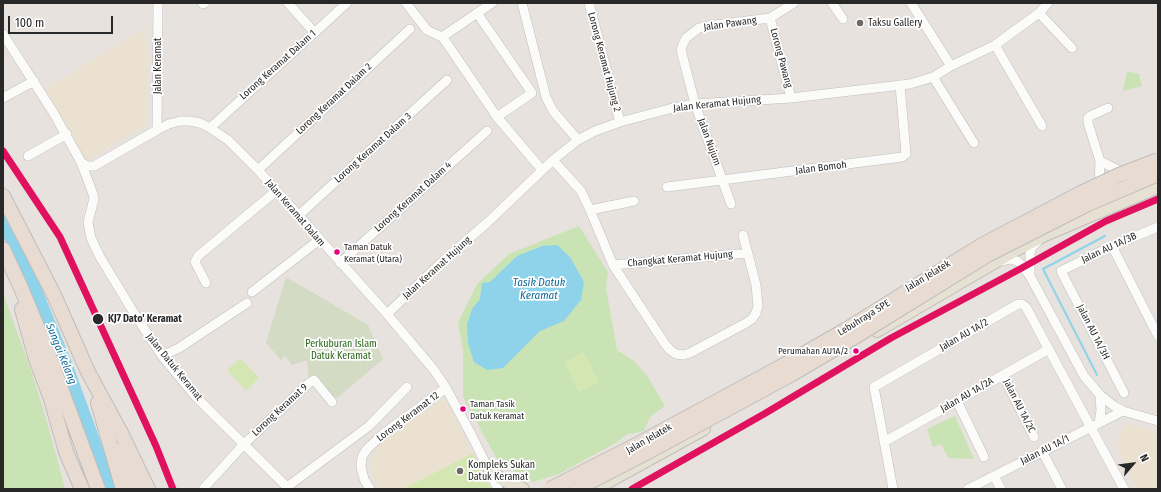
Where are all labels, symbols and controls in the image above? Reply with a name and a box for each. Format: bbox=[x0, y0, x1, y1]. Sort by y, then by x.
scale bar bbox=[10, 8, 115, 34]
street label: Lorong Keramat Hujung 2 bbox=[585, 11, 623, 113]
street label: Jalan Pawang bbox=[703, 14, 757, 34]
text: 100 m bbox=[15, 16, 44, 30]
place label: Taksu Gallery bbox=[868, 17, 922, 29]
marker: Taksu Gallery bbox=[855, 18, 865, 28]
street label: Lorong Pawang bbox=[767, 27, 795, 89]
street label: Lorong Keramat Dalam 1 bbox=[237, 28, 319, 102]
street label: Jalan Keramat bbox=[152, 38, 164, 94]
street label: Lorong Keramat Dalam 2 bbox=[294, 61, 374, 137]
street label: Jalan Keramat Hujung bbox=[673, 93, 761, 115]
street label: Lorong Keramat Dalam 3 bbox=[332, 110, 414, 186]
street label: Jalan Nujum bbox=[695, 117, 723, 167]
street label: Lorong Keramat Dalam 4 bbox=[372, 159, 454, 235]
street label: Jalan Bomoh bbox=[795, 159, 847, 177]
street label: Jalan Keramat Dalam bbox=[263, 177, 327, 249]
street label: Jalan AU 1A/3B bbox=[1079, 230, 1139, 266]
street label: Jalan Keramat Hujung bbox=[400, 234, 474, 302]
place label: Taman Datuk Keramat (Utara) bbox=[344, 242, 402, 263]
marker: Taman Datuk Keramat (Utara) bbox=[332, 247, 342, 257]
street label: Changkat Keramat Hujung bbox=[627, 248, 733, 270]
street label: Jalan Jelatek bbox=[903, 258, 953, 294]
water label: Tasik Datuk Keramat bbox=[513, 276, 565, 302]
street label: Lebuhraya SPE bbox=[836, 297, 892, 339]
street label: Jalan AU 1A/3H bbox=[1074, 302, 1112, 362]
marker: KJ7 Dato' Keramat bbox=[91, 312, 105, 326]
place label: KJ7 Dato' Keramat bbox=[108, 313, 182, 325]
street label: Jalan AU 1A/2 bbox=[938, 316, 990, 354]
water label: Sungai Kelang bbox=[43, 322, 79, 386]
street label: Jalan Datuk Keramat bbox=[143, 331, 205, 403]
park label: Perkuburan Islam Datuk Keramat bbox=[305, 338, 377, 362]
place label: Perumahan AU1A/2 bbox=[778, 346, 848, 356]
marker: Perumahan AU1A/2 bbox=[851, 346, 861, 356]
street label: Jalan AU 1A/2A bbox=[938, 375, 996, 415]
street label: Jalan AU 1A/2C bbox=[1000, 377, 1038, 435]
street label: Lorong Keramat 9 bbox=[250, 381, 310, 439]
street label: Lorong Keramat 12 bbox=[374, 390, 442, 444]
place label: Taman Tasik Datuk Keramat bbox=[470, 399, 524, 420]
marker: Taman Tasik Datuk Keramat bbox=[458, 404, 468, 414]
street label: Jalan Jelatek bbox=[624, 421, 674, 457]
street label: Jalan AU 1A/1 bbox=[1019, 433, 1071, 467]
north arrow bbox=[1113, 444, 1153, 484]
text: N bbox=[1137, 452, 1151, 464]
place label: Kompleks Sukan Datuk Keramat bbox=[468, 459, 535, 482]
marker: Kompleks Sukan Datuk Keramat bbox=[455, 466, 465, 476]

